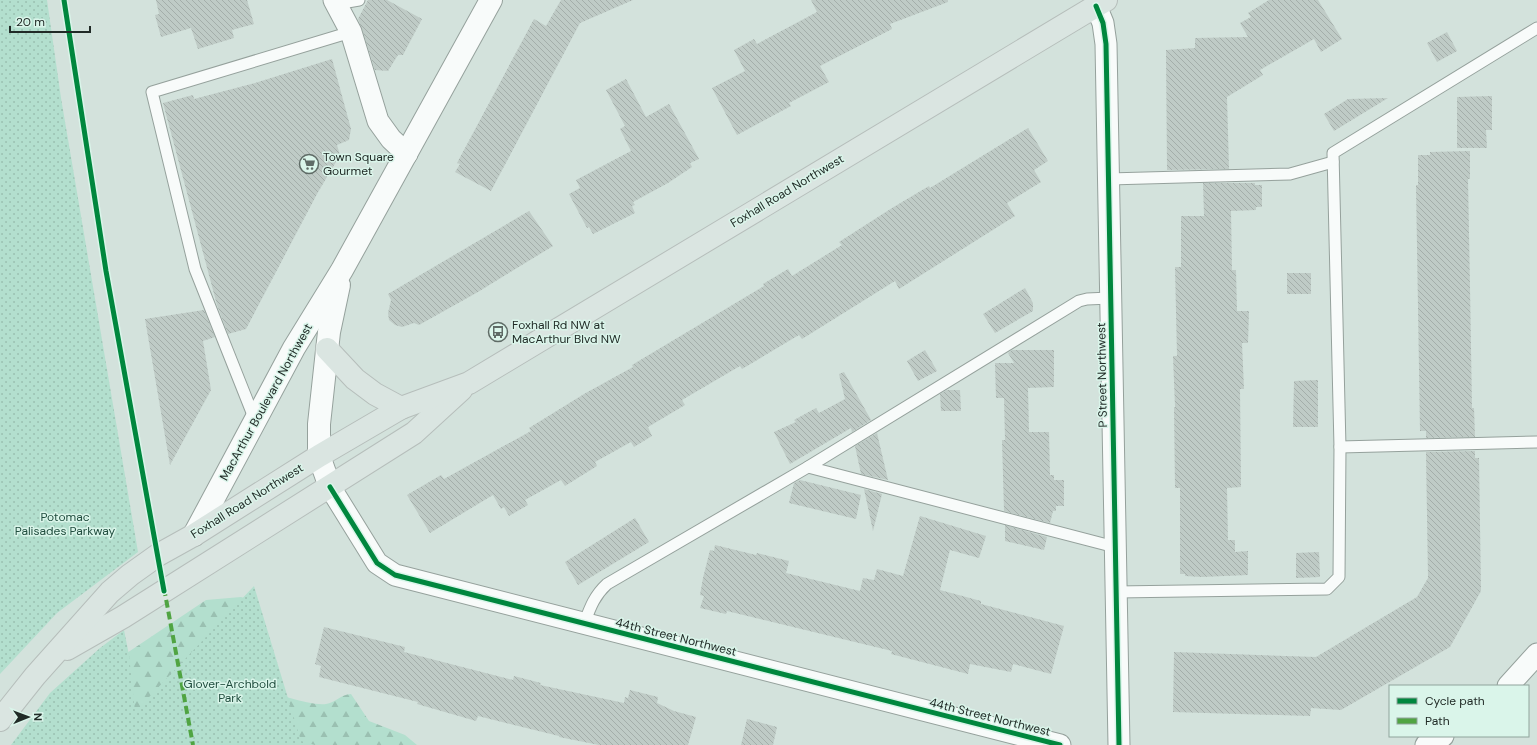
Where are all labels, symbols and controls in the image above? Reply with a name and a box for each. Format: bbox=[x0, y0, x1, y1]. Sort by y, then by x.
scale bar bbox=[10, 8, 90, 34]
text: 20 m bbox=[16, 14, 45, 30]
place label: Town Square Gourmet bbox=[323, 149, 394, 179]
street label: Foxhall Road Northwest bbox=[727, 151, 847, 231]
supermarket icon: Town Square Gourmet bbox=[298, 153, 320, 175]
place label: Foxhall Rd NW at MacArthur Blvd NW bbox=[512, 317, 621, 347]
street label: MacArthur Boulevard Northwest bbox=[216, 320, 316, 484]
bus stop icon: Foxhall Rd NW at MacArthur Blvd NW bbox=[487, 321, 509, 343]
street label: P Street Northwest bbox=[1093, 322, 1111, 428]
street label: Foxhall Road Northwest bbox=[188, 460, 307, 542]
park label: Potomac Palisades Parkway bbox=[15, 509, 116, 539]
street label: 44th Street Northwest bbox=[614, 614, 738, 660]
park label: Glover-Archbold Park bbox=[184, 676, 276, 706]
legend bbox=[1389, 685, 1529, 737]
text: Cycle path bbox=[1425, 693, 1485, 709]
street label: 44th Street Northwest bbox=[928, 694, 1052, 740]
north arrow bbox=[8, 697, 48, 737]
text: N bbox=[31, 713, 45, 721]
text: Path bbox=[1425, 713, 1450, 729]

